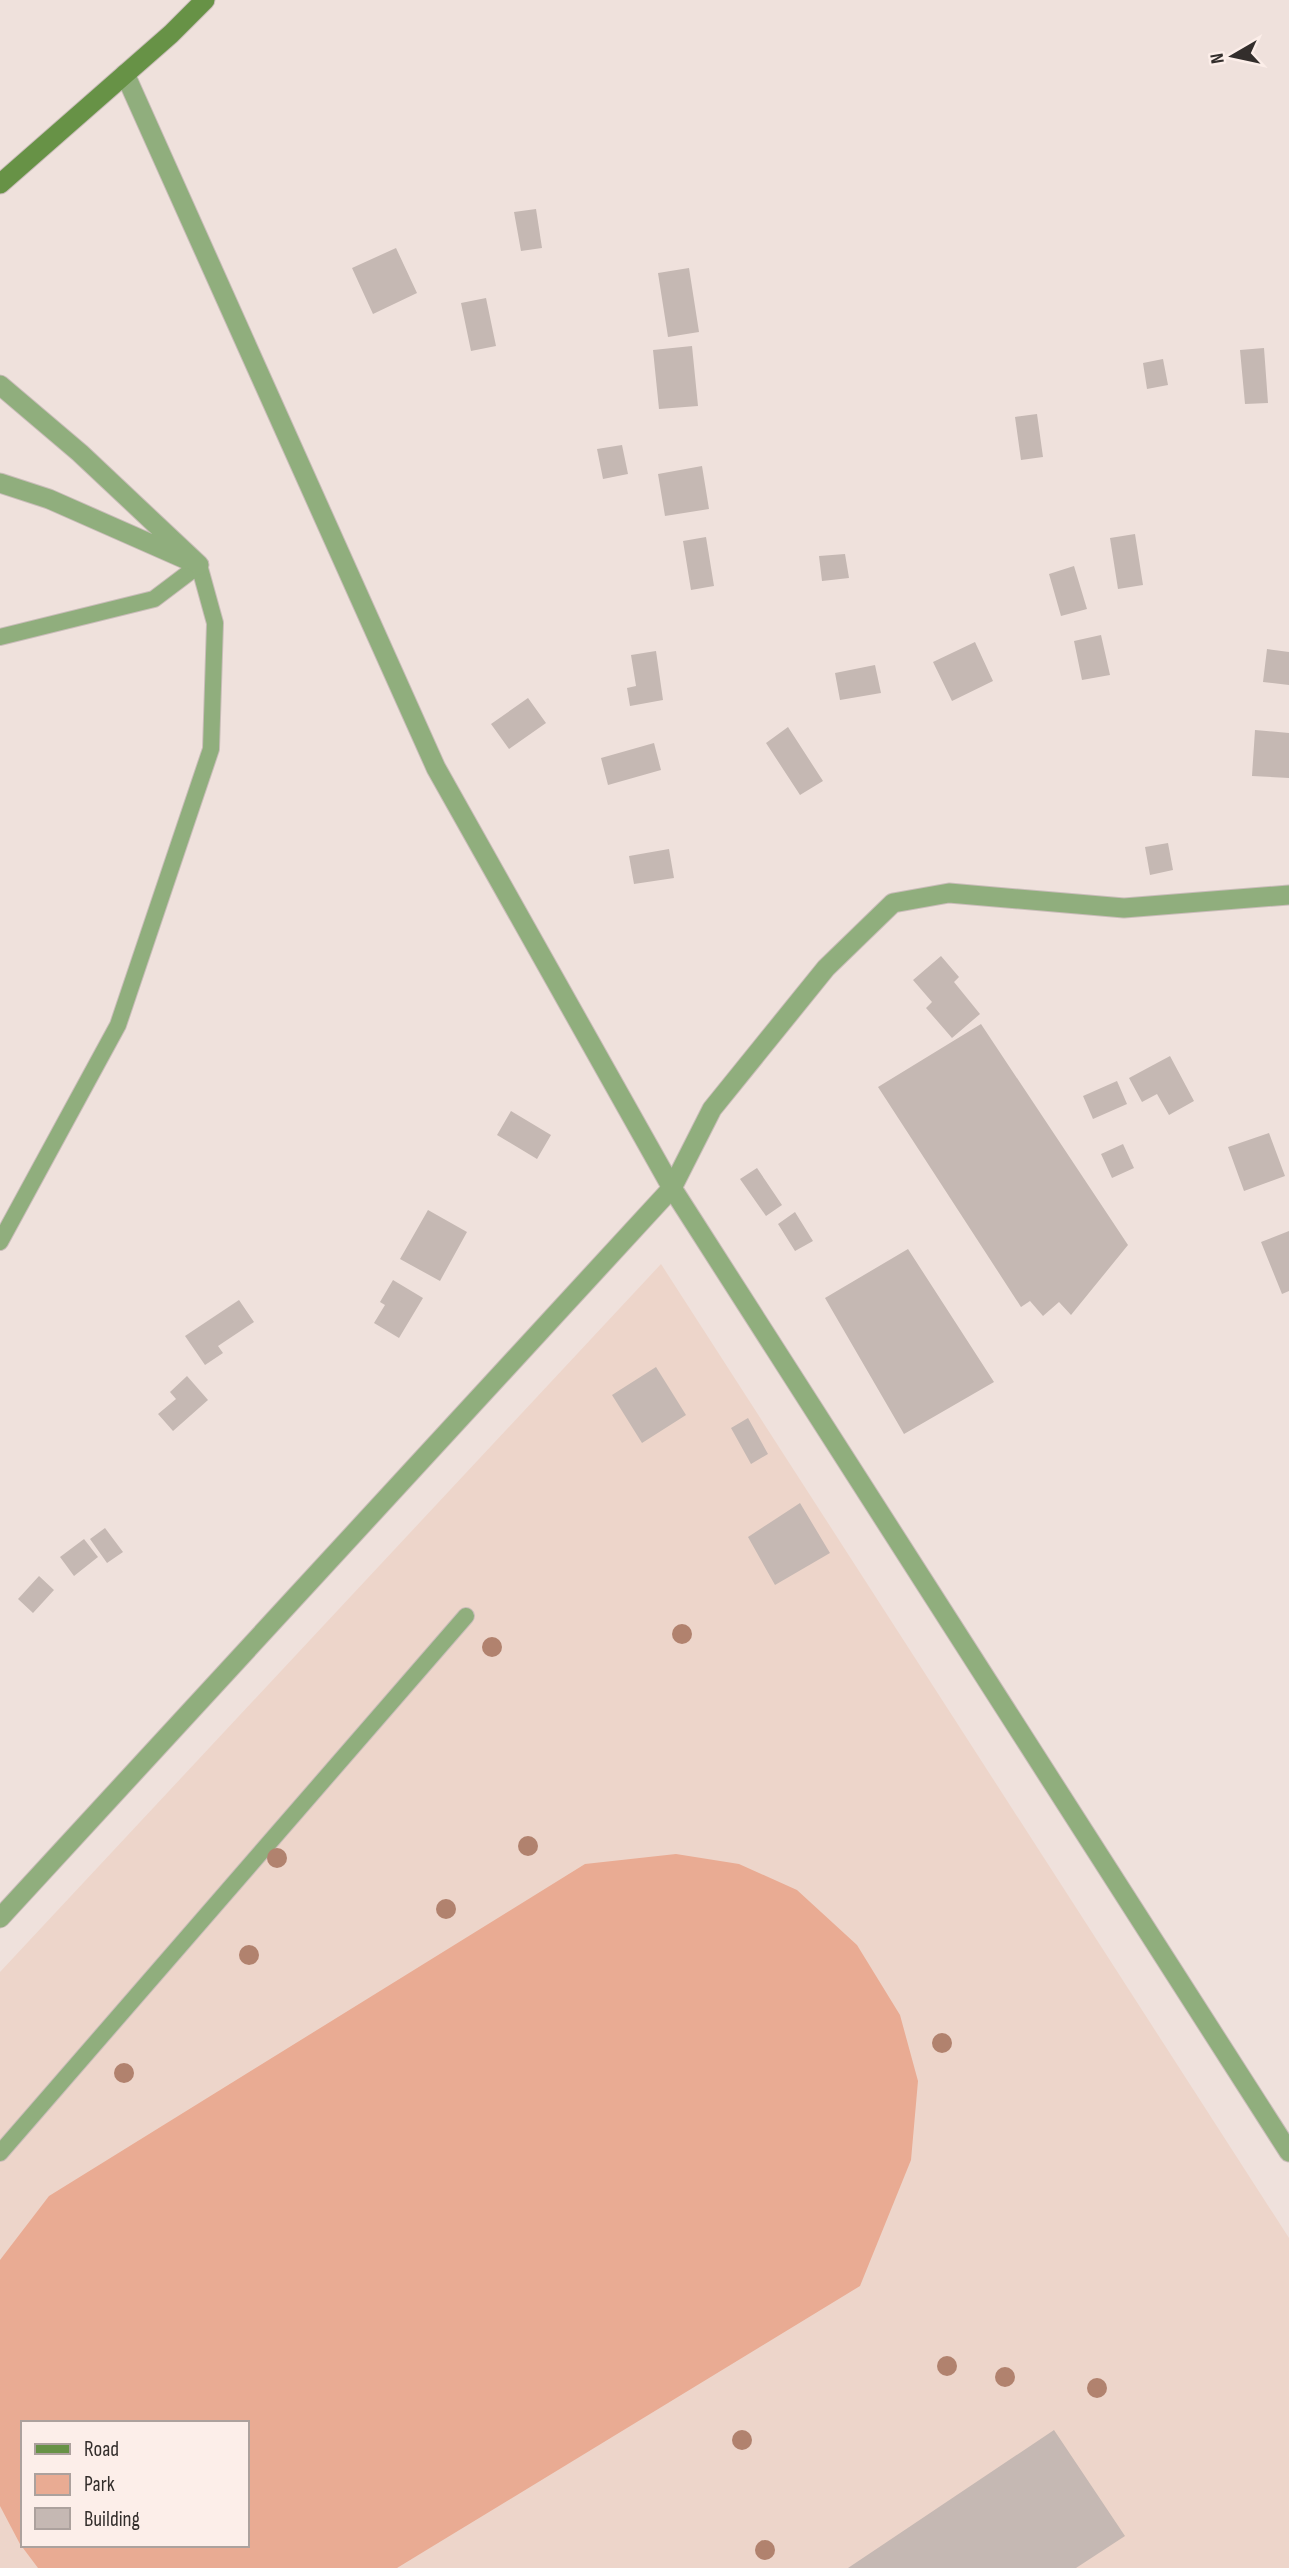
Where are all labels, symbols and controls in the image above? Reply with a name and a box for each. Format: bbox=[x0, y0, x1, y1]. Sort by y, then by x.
north arrow bbox=[1198, 21, 1268, 91]
text: N bbox=[1206, 52, 1230, 65]
legend bbox=[21, 2421, 248, 2547]
text: Road bbox=[84, 2437, 119, 2462]
text: Park bbox=[84, 2472, 115, 2497]
text: Building bbox=[84, 2507, 140, 2532]

